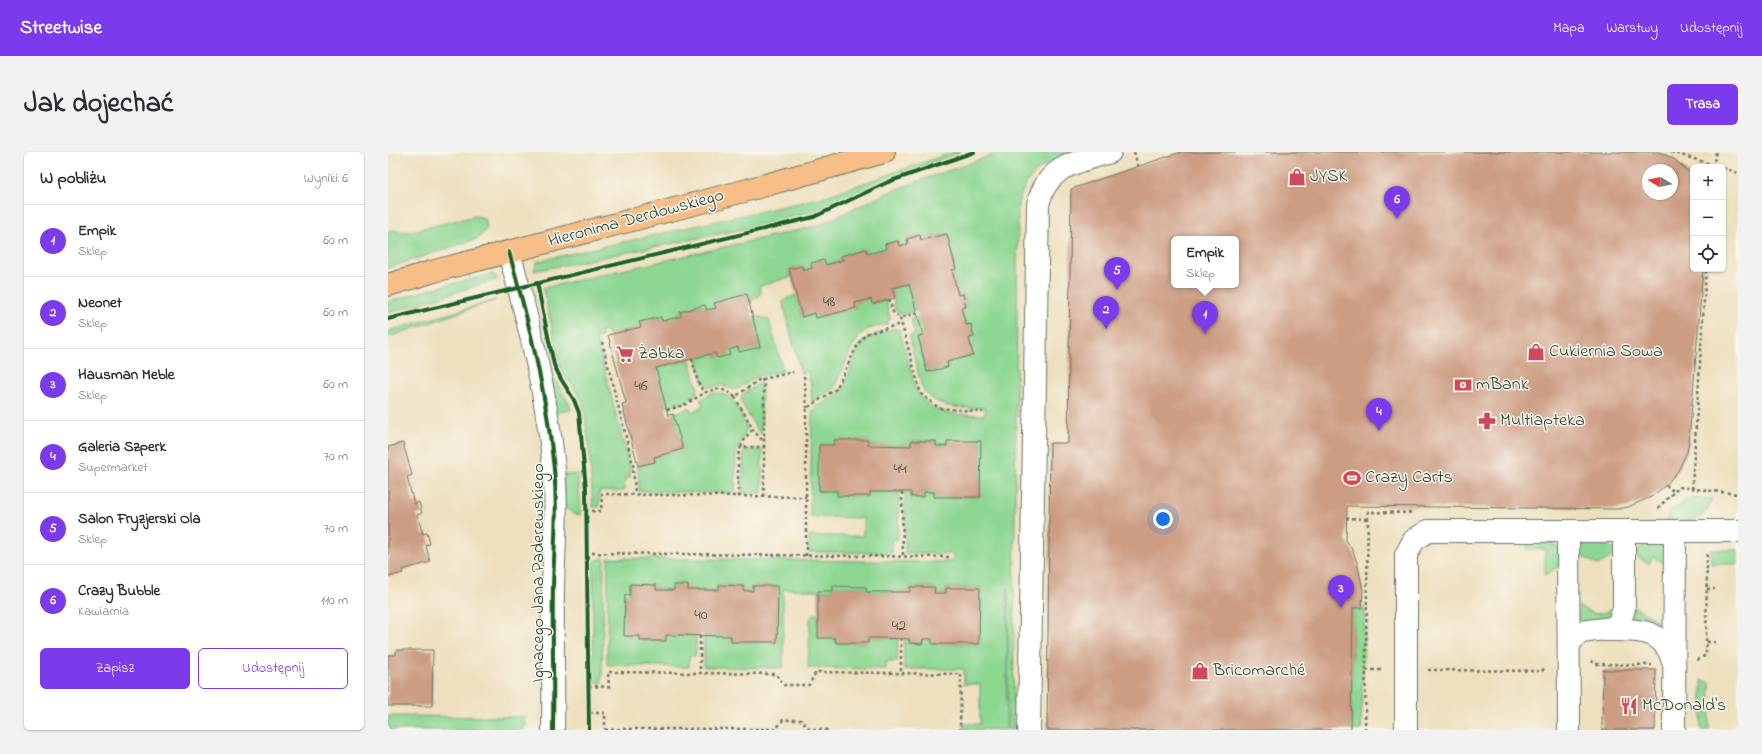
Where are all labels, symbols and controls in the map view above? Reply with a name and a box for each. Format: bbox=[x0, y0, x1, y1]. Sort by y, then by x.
text: Streetwise bbox=[20, 15, 102, 42]
text: Mapa bbox=[1553, 18, 1585, 39]
text: Warstwy bbox=[1607, 18, 1658, 39]
text: Udostępnij bbox=[1680, 18, 1742, 39]
text: Jak dojechać bbox=[24, 84, 173, 125]
button: Trasa bbox=[1667, 84, 1738, 125]
place label: JYSK bbox=[1310, 164, 1348, 190]
north arrow bbox=[1642, 164, 1678, 200]
map controls bbox=[1690, 164, 1726, 272]
button: + bbox=[1690, 164, 1726, 200]
text: W pobliżu bbox=[40, 166, 106, 191]
shop icon: JYSK bbox=[1287, 167, 1307, 187]
text: Wyniki: 6 bbox=[304, 169, 348, 188]
street label: Hieronima Derdowskiego bbox=[545, 183, 727, 256]
pin: 6 bbox=[1384, 186, 1410, 219]
button: − bbox=[1690, 200, 1726, 236]
text: Empik bbox=[78, 220, 116, 242]
text: 1 bbox=[51, 231, 55, 250]
text: 60 m bbox=[323, 231, 348, 250]
popup bbox=[1171, 236, 1239, 288]
button: locate bbox=[1690, 236, 1726, 272]
text: Sklep bbox=[78, 242, 107, 261]
text: Empik bbox=[1186, 242, 1224, 264]
pin: 5 bbox=[1104, 257, 1130, 290]
text: Sklep bbox=[1186, 264, 1215, 283]
house number: 48 bbox=[823, 290, 835, 314]
text: Neonet bbox=[78, 292, 122, 314]
pin: 2 bbox=[1093, 296, 1119, 329]
pin: 1 bbox=[1192, 301, 1218, 334]
text: 2 bbox=[50, 303, 56, 322]
text: 60 m bbox=[323, 303, 348, 322]
text: Sklep bbox=[78, 314, 107, 333]
place label: Cukiernia Sowa bbox=[1549, 339, 1663, 365]
place label: Żabka bbox=[638, 341, 685, 367]
shop icon: Cukiernia Sowa bbox=[1526, 342, 1546, 362]
supermarket icon: Żabka bbox=[615, 344, 635, 364]
text: Hausman Meble bbox=[78, 364, 174, 386]
place label: mBank bbox=[1476, 372, 1529, 398]
house number: 46 bbox=[634, 374, 648, 398]
text: 3 bbox=[50, 375, 56, 394]
text: 60 m bbox=[323, 375, 348, 394]
bank icon: mBank bbox=[1453, 375, 1473, 395]
text: Sklep bbox=[78, 386, 107, 405]
pin: 4 bbox=[1366, 398, 1392, 431]
place label: Multiapteka bbox=[1500, 408, 1585, 434]
pharmacy icon: Multiapteka bbox=[1477, 411, 1497, 431]
text: Galeria Szperk bbox=[78, 436, 166, 458]
text: 4 bbox=[50, 447, 56, 466]
text: 70 m bbox=[324, 447, 348, 466]
house number: 44 bbox=[893, 457, 907, 481]
text: Supermarket bbox=[78, 458, 148, 477]
street label: Ignacego Jana Paderewskiego bbox=[526, 463, 553, 683]
place label: Crazy Carts bbox=[1365, 465, 1453, 491]
sports icon: Crazy Carts bbox=[1342, 468, 1362, 488]
text: Salon Fryzjerski Ola bbox=[78, 508, 201, 530]
your location bbox=[1153, 509, 1173, 529]
text: 5 bbox=[49, 519, 57, 538]
text: 70 m bbox=[324, 519, 348, 538]
text: Sklep bbox=[78, 530, 107, 549]
pin: 3 bbox=[1328, 575, 1354, 608]
text: Crazy Bubble bbox=[78, 580, 160, 602]
text: 6 bbox=[50, 591, 56, 610]
text: 110 m bbox=[321, 591, 348, 610]
text: Kawiarnia bbox=[78, 602, 129, 621]
house number: 40 bbox=[694, 603, 708, 627]
house number: 42 bbox=[892, 614, 906, 638]
button: Zapisz bbox=[40, 648, 190, 689]
button: Udostępnij bbox=[198, 648, 348, 689]
place label: Bricomarché bbox=[1212, 658, 1306, 684]
shop icon: Bricomarché bbox=[1190, 661, 1210, 681]
place label: McDonald's bbox=[1642, 693, 1726, 719]
restaurant icon: McDonald's bbox=[1619, 696, 1639, 716]

